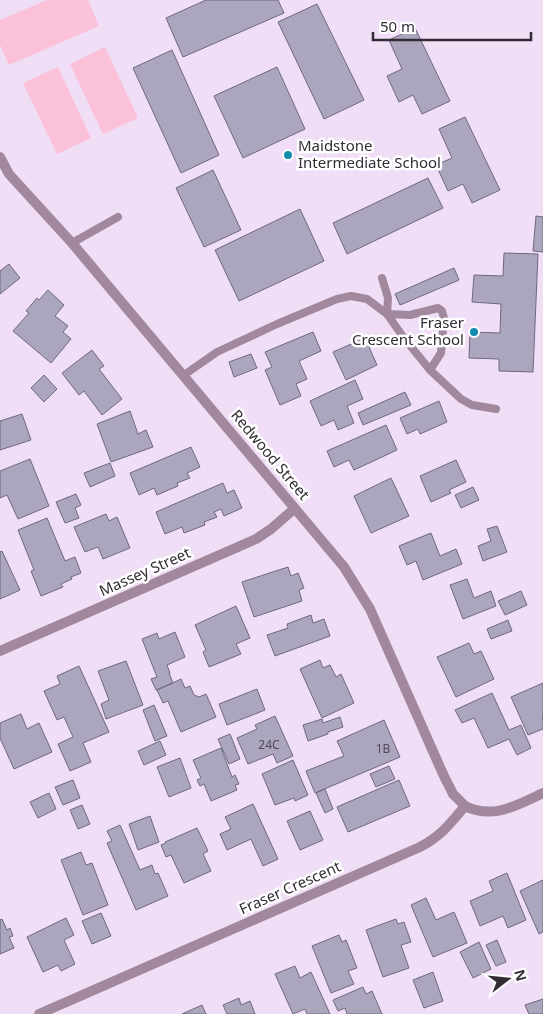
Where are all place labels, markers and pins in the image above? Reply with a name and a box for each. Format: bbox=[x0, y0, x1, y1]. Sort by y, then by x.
place label: Maidstone Intermediate School bbox=[298, 135, 441, 172]
marker: Maidstone Intermediate School bbox=[282, 149, 294, 161]
place label: Fraser Crescent School bbox=[352, 312, 464, 349]
marker: Fraser Crescent School bbox=[468, 326, 480, 338]

